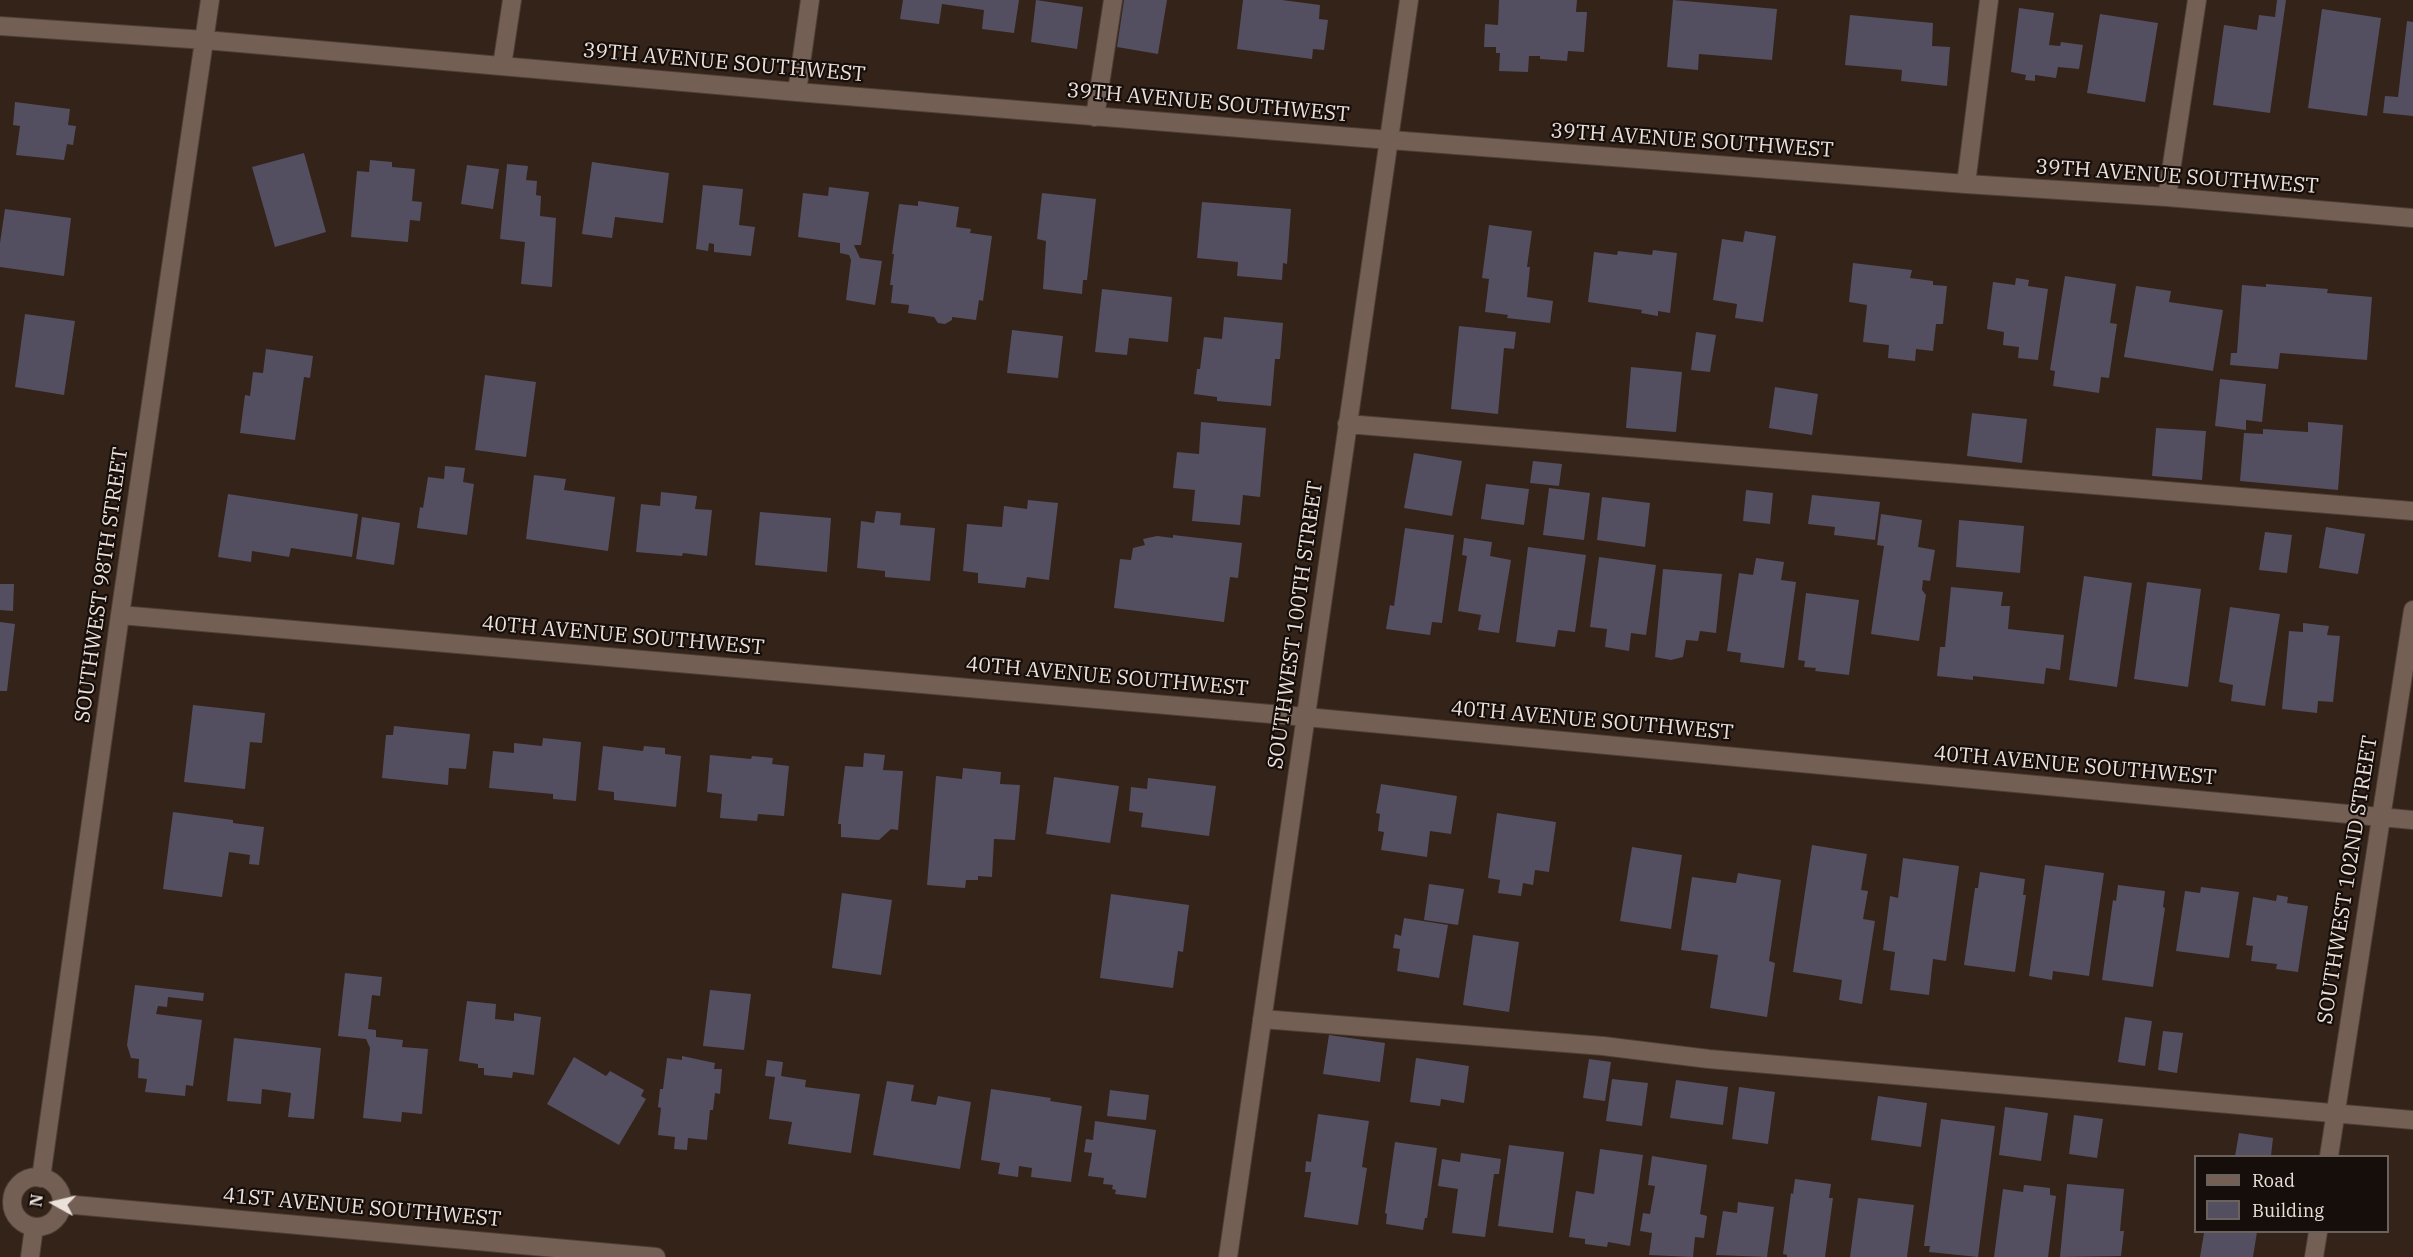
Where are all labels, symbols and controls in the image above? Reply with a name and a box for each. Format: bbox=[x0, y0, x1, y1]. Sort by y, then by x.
street label: 39TH AVENUE SOUTHWEST bbox=[582, 38, 866, 88]
street label: 39TH AVENUE SOUTHWEST bbox=[1066, 78, 1350, 128]
street label: 39TH AVENUE SOUTHWEST bbox=[1550, 119, 1834, 163]
street label: 39TH AVENUE SOUTHWEST bbox=[2035, 155, 2319, 199]
street label: SOUTHWEST 98TH STREET bbox=[70, 445, 134, 725]
street label: SOUTHWEST 100TH STREET bbox=[1263, 479, 1329, 771]
street label: 40TH AVENUE SOUTHWEST bbox=[481, 611, 765, 661]
street label: 40TH AVENUE SOUTHWEST bbox=[965, 652, 1249, 702]
street label: 40TH AVENUE SOUTHWEST bbox=[1450, 696, 1734, 746]
street label: SOUTHWEST 102ND STREET bbox=[2313, 734, 2383, 1026]
street label: 40TH AVENUE SOUTHWEST bbox=[1933, 741, 2217, 791]
legend bbox=[2194, 1155, 2389, 1233]
text: Road bbox=[2252, 1169, 2295, 1192]
north arrow bbox=[24, 1173, 84, 1233]
street label: 41ST AVENUE SOUTHWEST bbox=[222, 1183, 502, 1233]
text: N bbox=[25, 1193, 47, 1208]
text: Building bbox=[2252, 1199, 2324, 1222]

